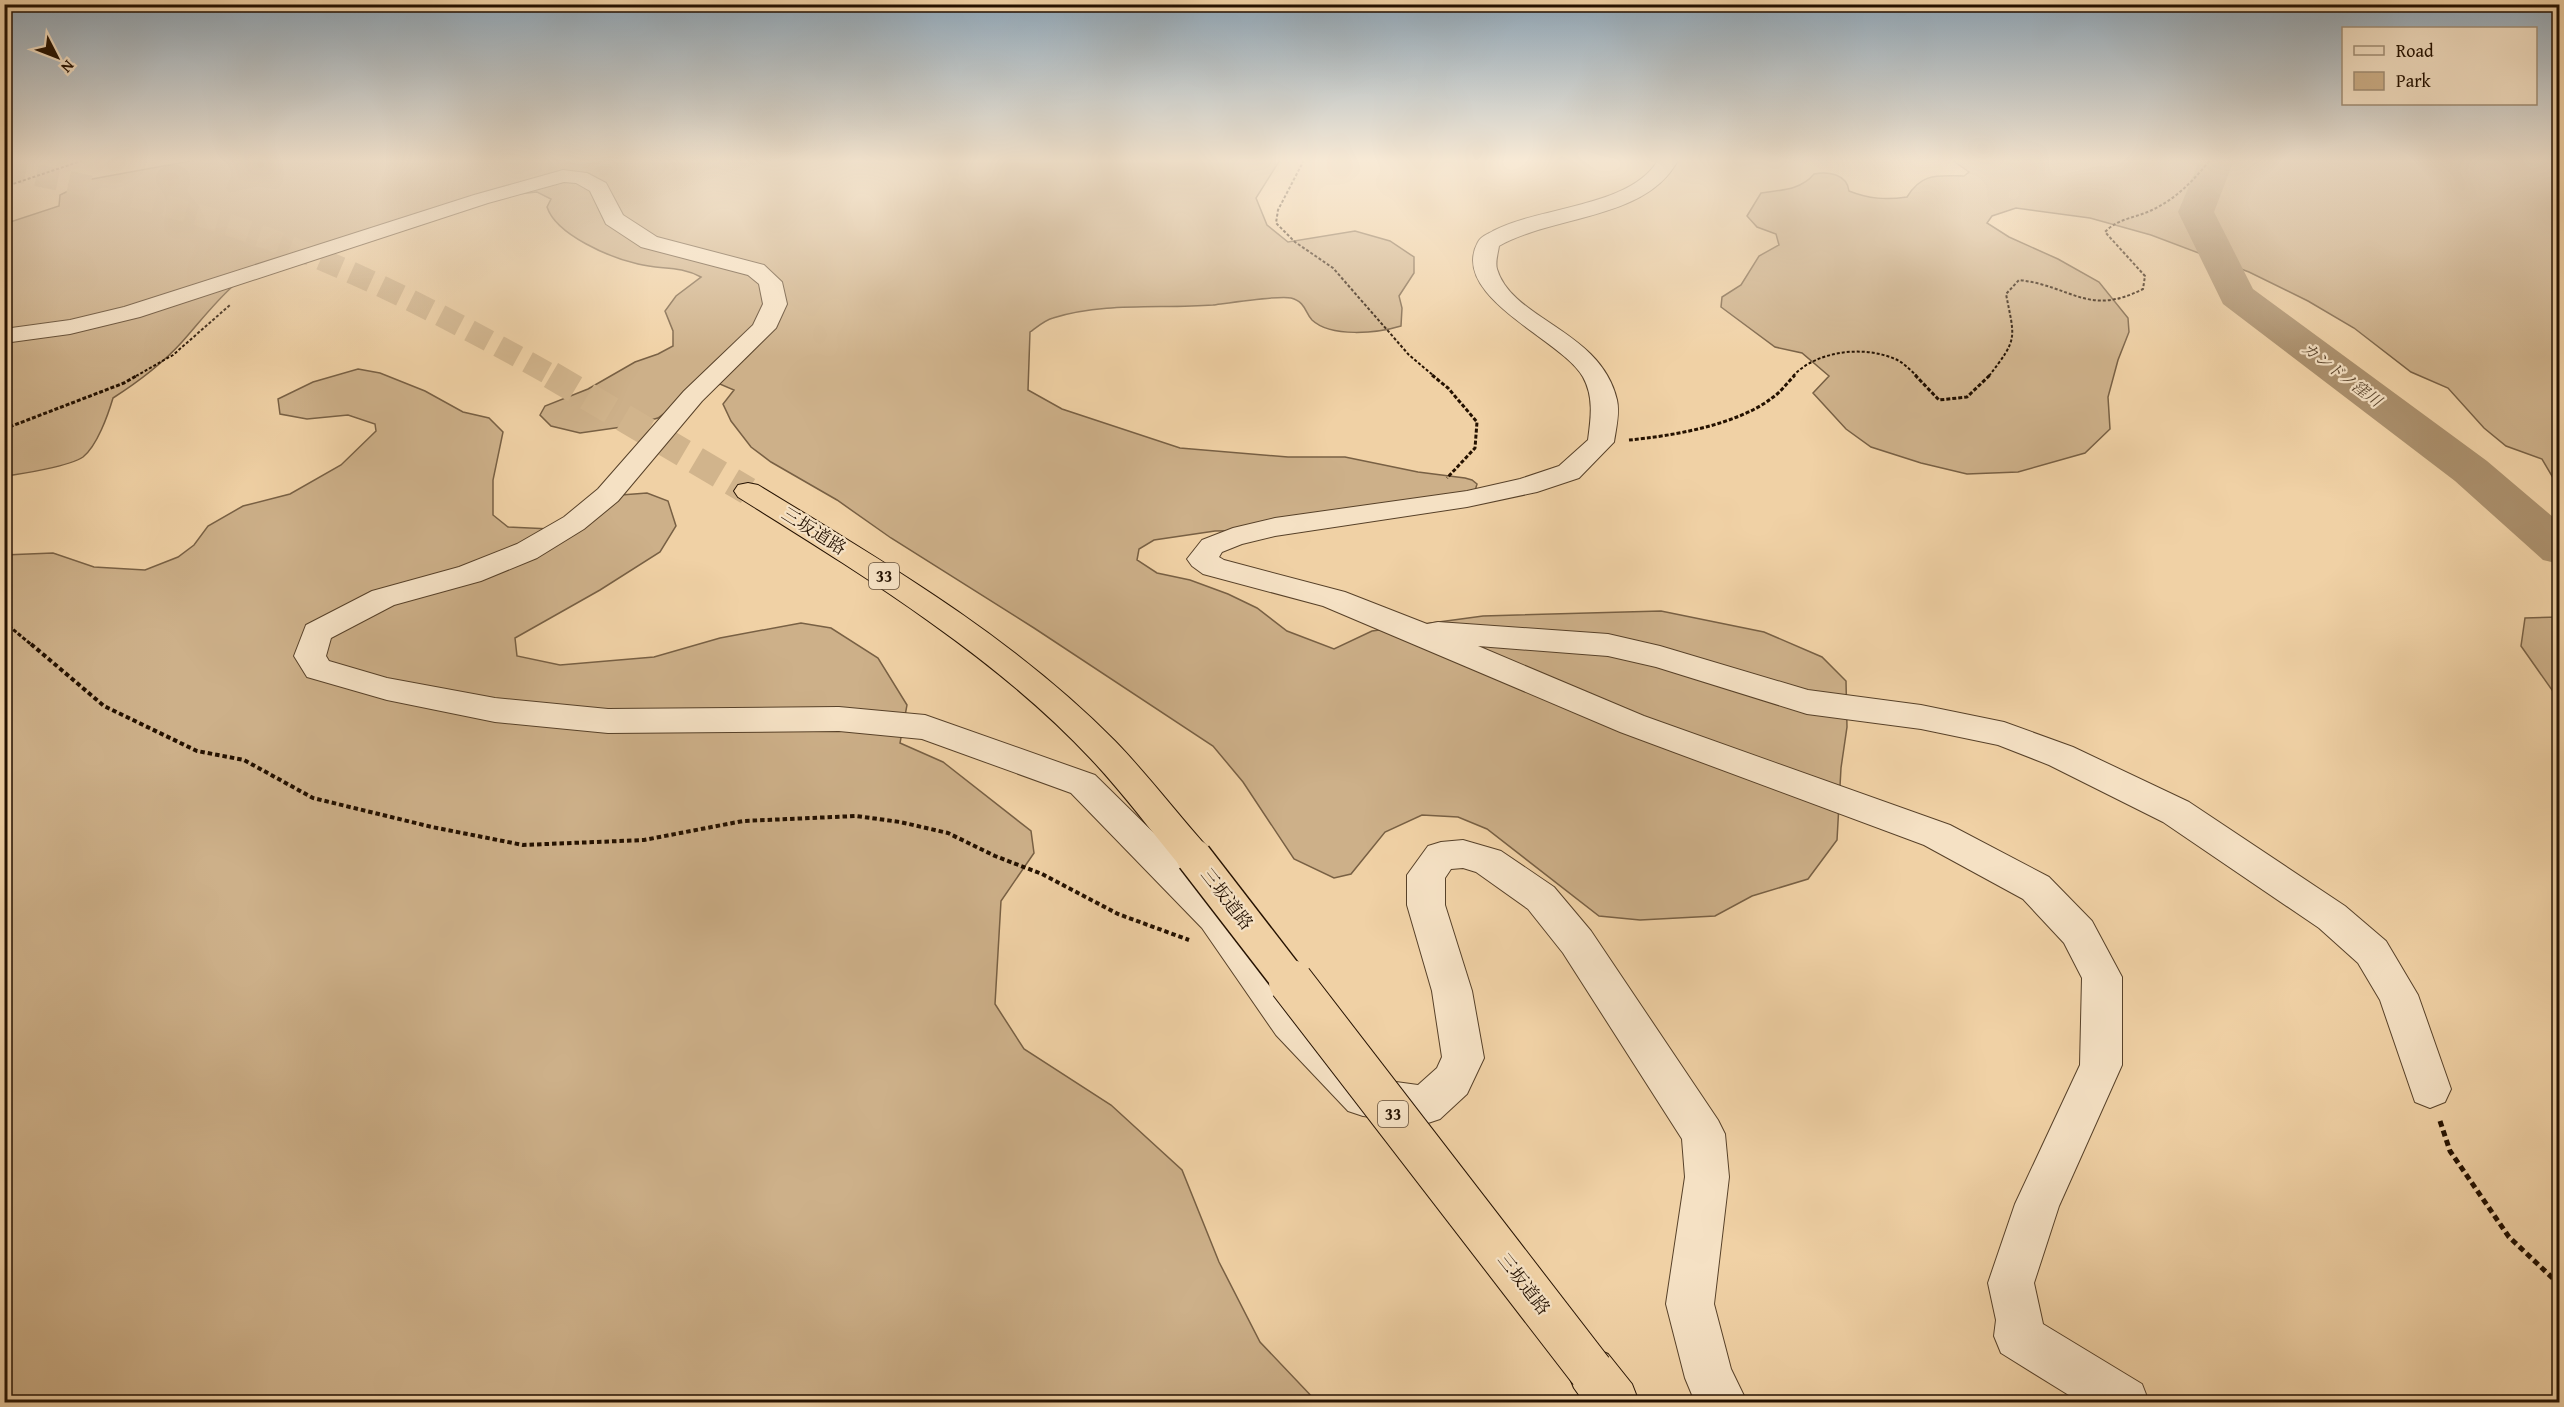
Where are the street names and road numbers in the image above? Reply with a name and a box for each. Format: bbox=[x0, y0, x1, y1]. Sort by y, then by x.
street label: 三坂道路 bbox=[777, 500, 852, 561]
road number: 33 bbox=[869, 563, 899, 589]
street label: 三坂道路 bbox=[1195, 862, 1260, 935]
road number: 33 bbox=[1378, 1101, 1408, 1127]
street label: 三坂道路 bbox=[1492, 1247, 1557, 1320]

